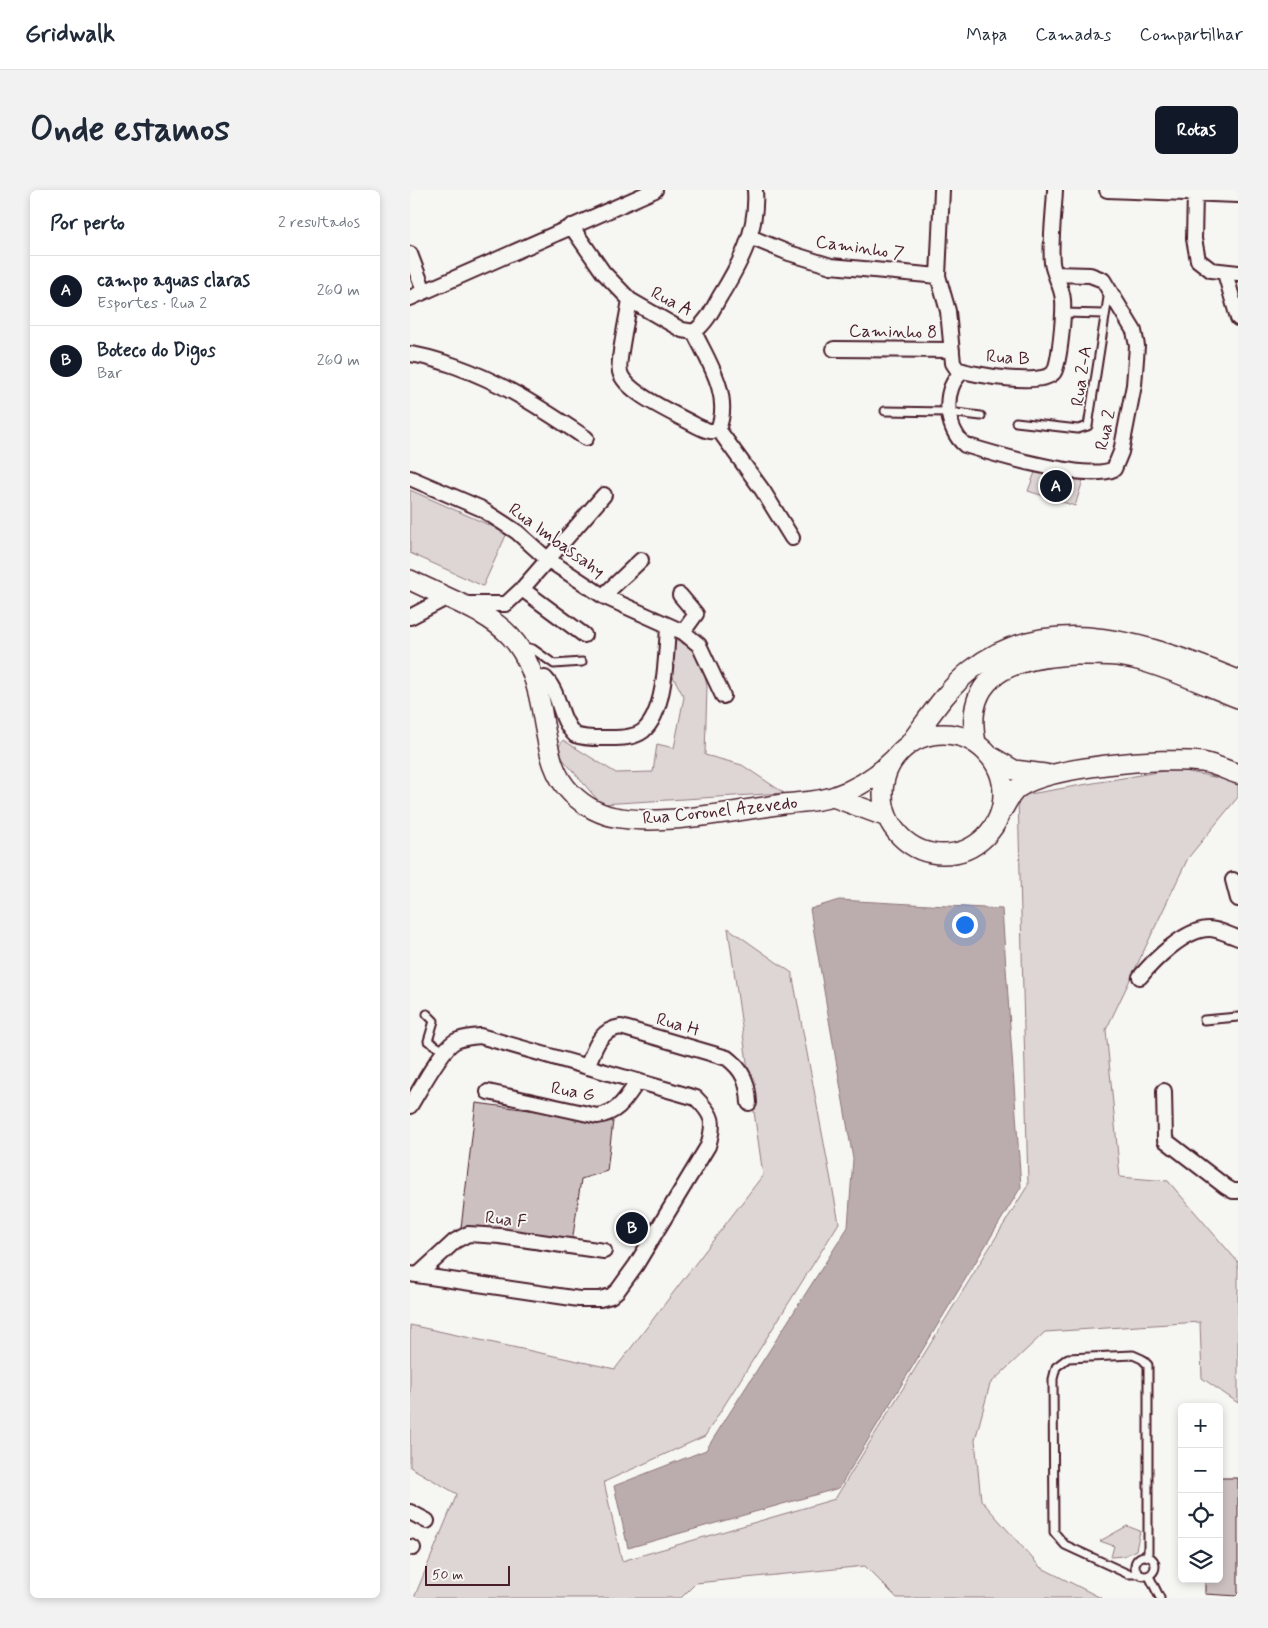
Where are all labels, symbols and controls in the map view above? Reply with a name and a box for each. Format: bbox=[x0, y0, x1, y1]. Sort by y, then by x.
text: Gridwalk bbox=[25, 19, 115, 50]
text: Mapa bbox=[966, 23, 1007, 47]
text: Camadas bbox=[1035, 23, 1111, 47]
text: Compartilhar bbox=[1139, 23, 1243, 47]
button: Rotas bbox=[1155, 106, 1238, 154]
text: Onde estamos bbox=[30, 107, 230, 153]
text: Por perto bbox=[50, 209, 125, 237]
text: 2 resultados bbox=[278, 212, 360, 233]
street label: Caminho 7 bbox=[814, 230, 906, 266]
text: campo aguas claras bbox=[97, 268, 250, 293]
text: A bbox=[61, 280, 71, 301]
text: 260 m bbox=[317, 280, 360, 301]
street label: Rua A bbox=[647, 281, 697, 323]
text: Esportes · Rua 2 bbox=[97, 293, 207, 314]
street label: Caminho 8 bbox=[849, 319, 937, 345]
text: Boteco do Digos bbox=[97, 338, 216, 363]
street label: Rua 2-A bbox=[1066, 344, 1098, 408]
street label: Rua B bbox=[985, 345, 1031, 371]
text: B bbox=[61, 350, 71, 371]
text: 260 m bbox=[317, 350, 360, 371]
text: Bar bbox=[97, 363, 122, 384]
street label: Rua 2 bbox=[1090, 407, 1122, 453]
pin: A bbox=[1040, 467, 1072, 505]
street label: Rua Imbassahy bbox=[503, 498, 609, 584]
street label: Rua Coronel Azevedo bbox=[641, 791, 799, 831]
your location bbox=[952, 912, 978, 938]
street label: Rua H bbox=[653, 1007, 702, 1043]
street label: Rua G bbox=[549, 1076, 597, 1108]
street label: Rua F bbox=[484, 1206, 528, 1234]
pin: B bbox=[616, 1209, 648, 1247]
map controls bbox=[1178, 1403, 1223, 1583]
button: + bbox=[1178, 1403, 1223, 1448]
button: − bbox=[1178, 1448, 1223, 1493]
button: locate bbox=[1178, 1493, 1223, 1538]
button: layers bbox=[1178, 1538, 1223, 1583]
scale bar bbox=[425, 1563, 510, 1586]
text: 50 m bbox=[432, 1566, 463, 1584]

